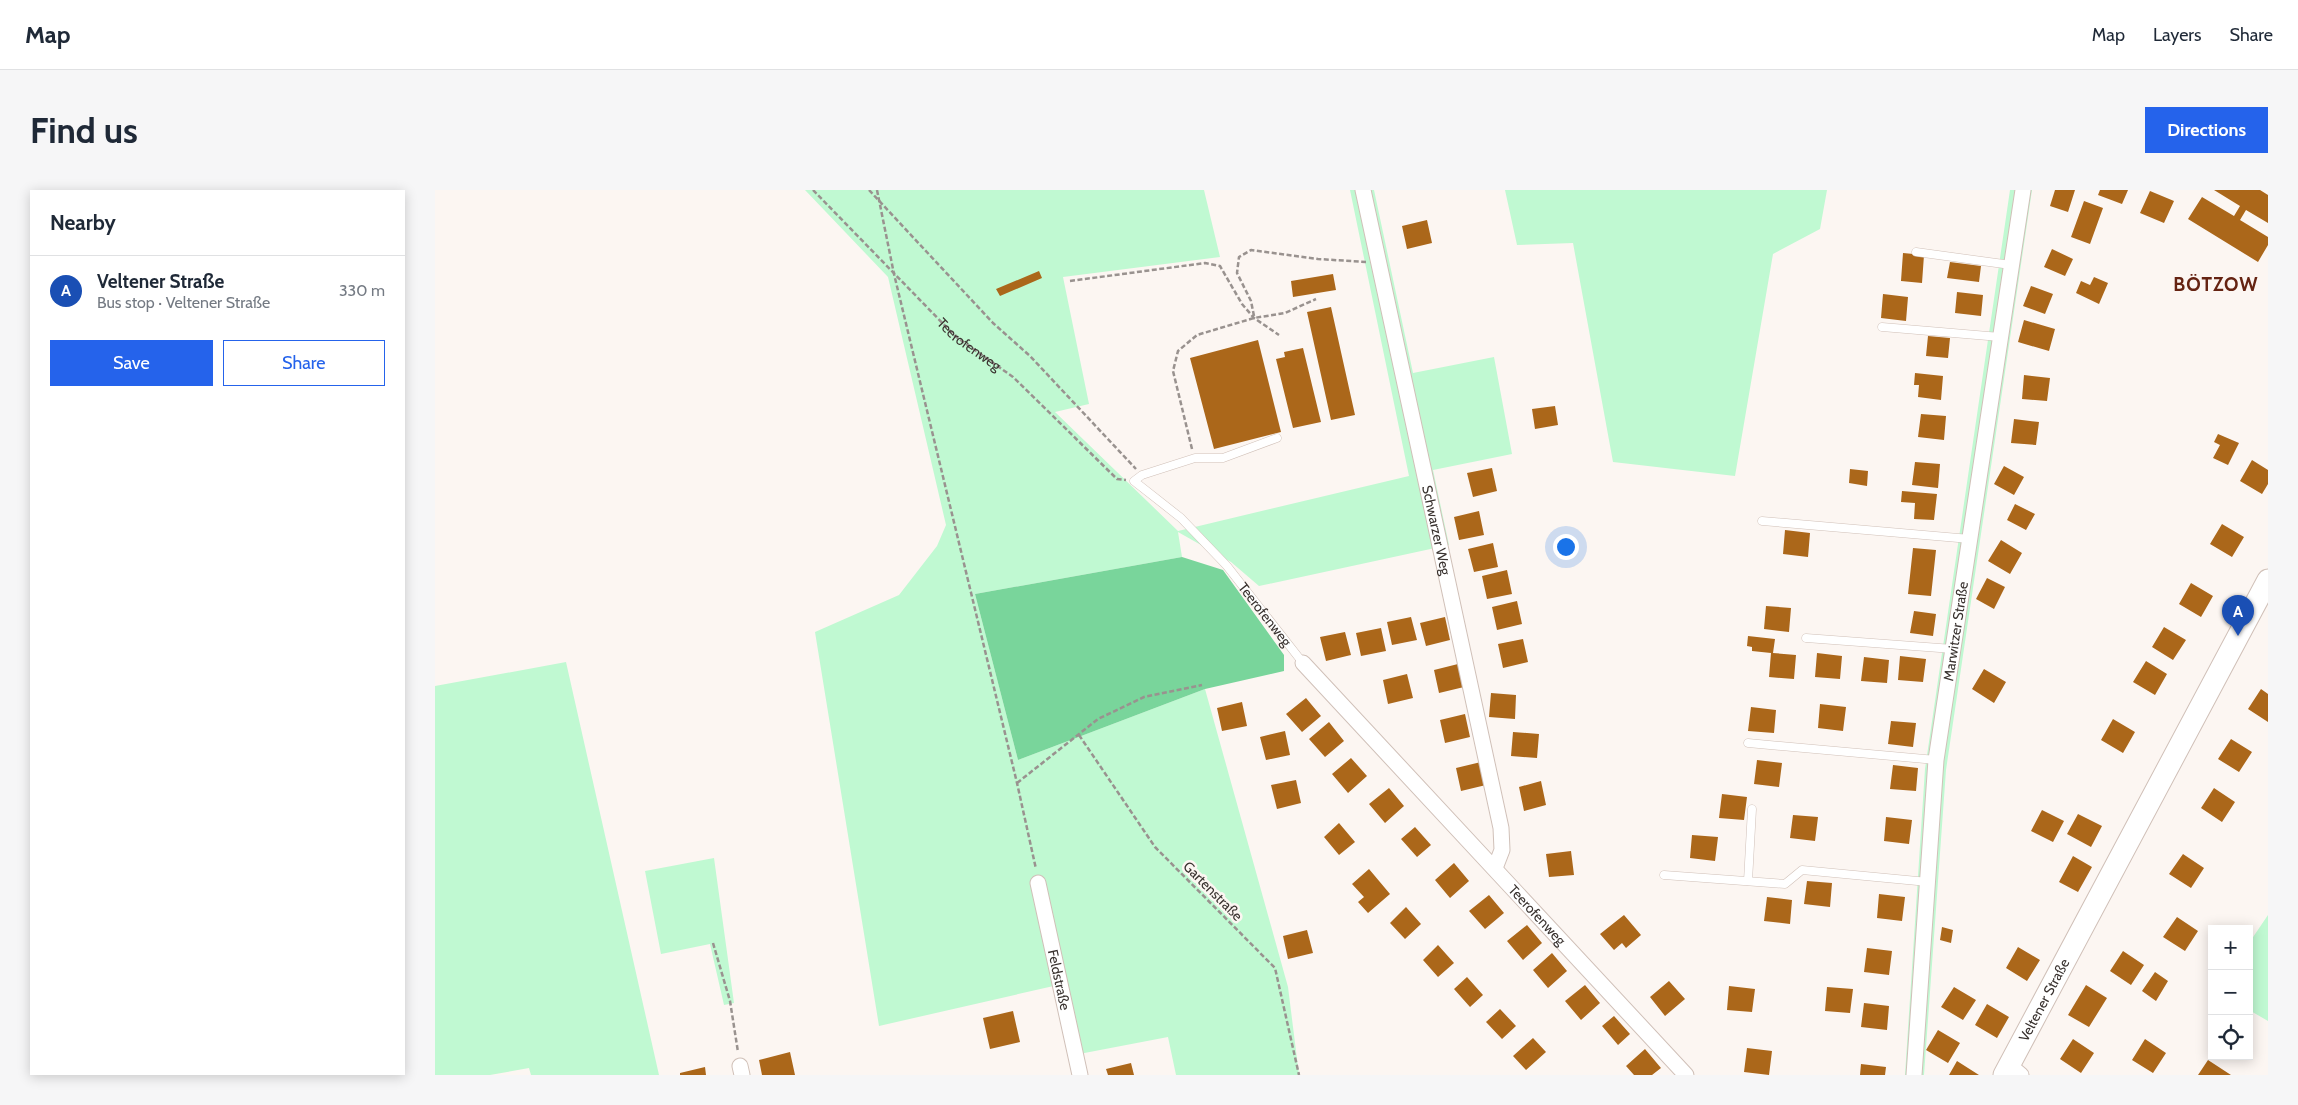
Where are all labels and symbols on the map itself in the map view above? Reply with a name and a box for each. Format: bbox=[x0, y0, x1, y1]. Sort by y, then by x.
district label: BÖTZOW bbox=[2173, 273, 2259, 296]
street label: Teerofenweg bbox=[933, 314, 1005, 375]
street label: Schwarzer Weg bbox=[1418, 484, 1455, 578]
your location bbox=[1553, 534, 1579, 560]
street label: Teerofenweg bbox=[1234, 579, 1296, 651]
street label: Marwitzer Straße bbox=[1939, 580, 1972, 682]
pin: A bbox=[2222, 595, 2254, 636]
street label: Gartenstraße bbox=[1179, 857, 1247, 925]
street label: Teerofenweg bbox=[1505, 881, 1570, 950]
street label: Feldstraße bbox=[1044, 948, 1075, 1012]
street label: Veltener Straße bbox=[2015, 955, 2073, 1045]

